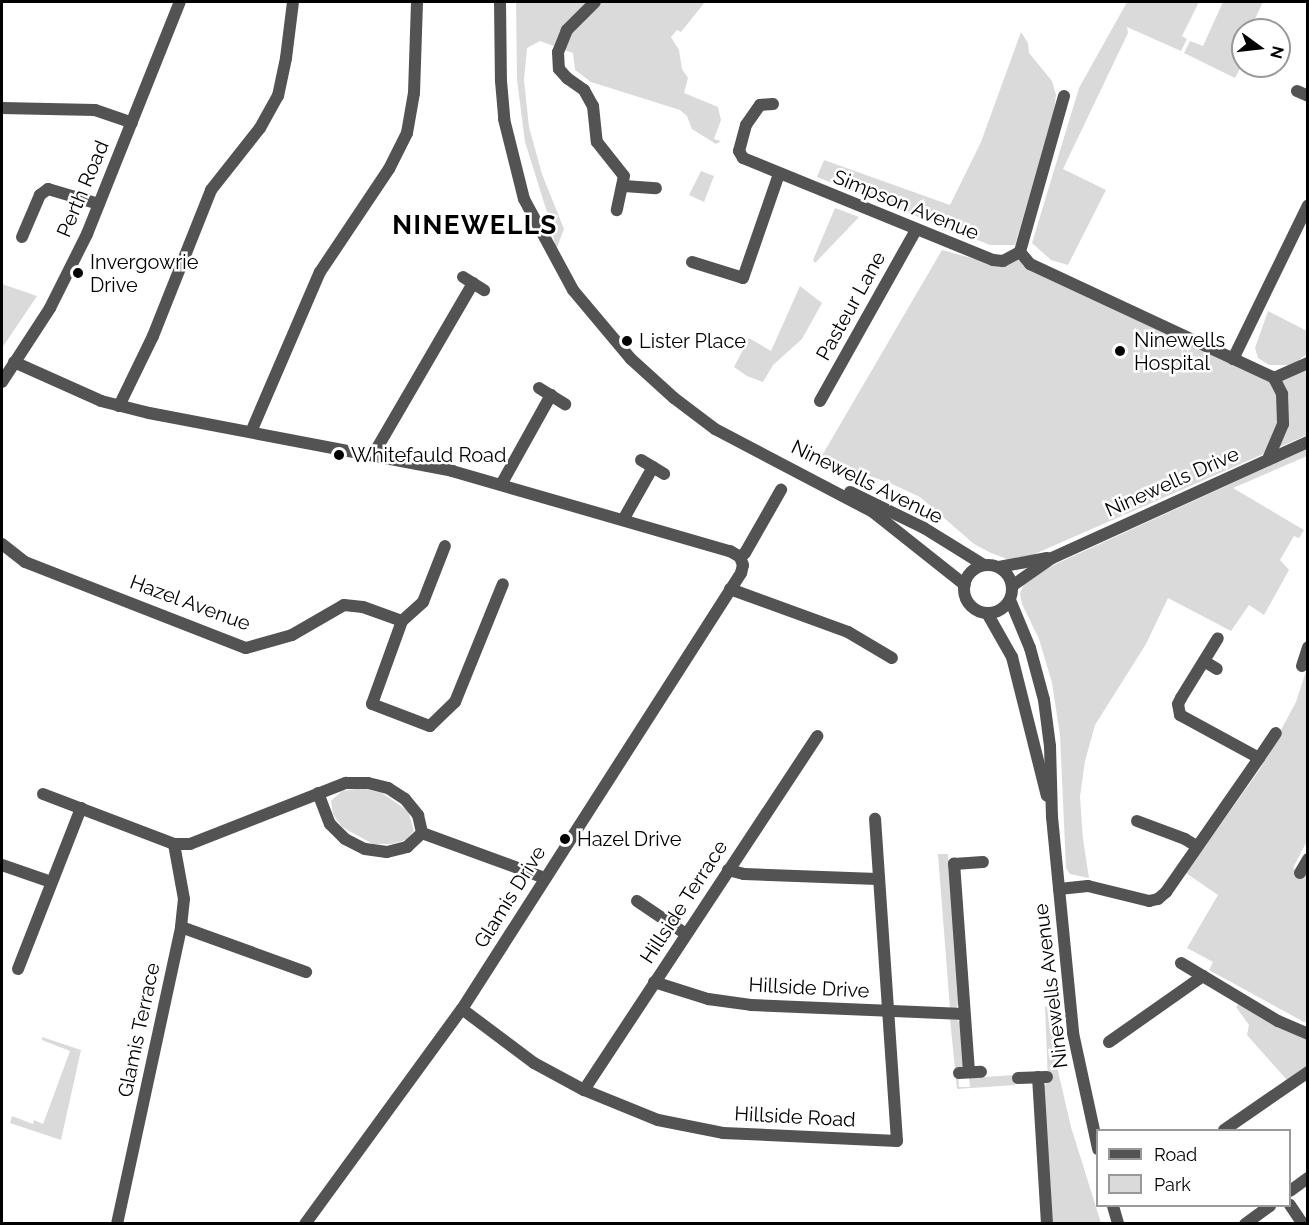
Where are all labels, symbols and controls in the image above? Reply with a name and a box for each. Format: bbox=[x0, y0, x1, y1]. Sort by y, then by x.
north arrow bbox=[1231, 18, 1291, 78]
text: N bbox=[1266, 44, 1288, 61]
street label: Perth Road bbox=[52, 137, 114, 241]
street label: Simpson Avenue bbox=[829, 165, 983, 245]
district label: NINEWELLS bbox=[392, 210, 558, 242]
street label: Pasteur Lane bbox=[811, 247, 891, 365]
place label: Invergowrie Drive bbox=[90, 250, 198, 297]
marker: Invergowrie Drive bbox=[71, 266, 85, 280]
place label: Ninewells Hospital bbox=[1134, 328, 1225, 375]
place label: Lister Place bbox=[639, 329, 746, 353]
marker: Lister Place bbox=[620, 334, 634, 348]
marker: Ninewells Hospital bbox=[1111, 342, 1129, 360]
street label: Ninewells Avenue bbox=[787, 435, 947, 529]
street label: Ninewells Drive bbox=[1101, 442, 1243, 522]
place label: Whitefauld Road bbox=[351, 443, 506, 467]
marker: Whitefauld Road bbox=[332, 448, 346, 462]
street label: Hazel Avenue bbox=[126, 570, 254, 636]
place label: Hazel Drive bbox=[577, 827, 682, 851]
marker: Hazel Drive bbox=[558, 832, 572, 846]
street label: Hillside Terrace bbox=[635, 836, 733, 968]
street label: Glamis Drive bbox=[469, 842, 551, 952]
street label: Ninewells Avenue bbox=[1029, 902, 1073, 1070]
street label: Glamis Terrace bbox=[113, 960, 165, 1100]
street label: Hillside Drive bbox=[748, 973, 870, 1003]
street label: Hillside Road bbox=[734, 1102, 856, 1132]
legend bbox=[1096, 1129, 1291, 1207]
text: Road bbox=[1154, 1144, 1197, 1165]
text: Park bbox=[1154, 1174, 1191, 1195]

